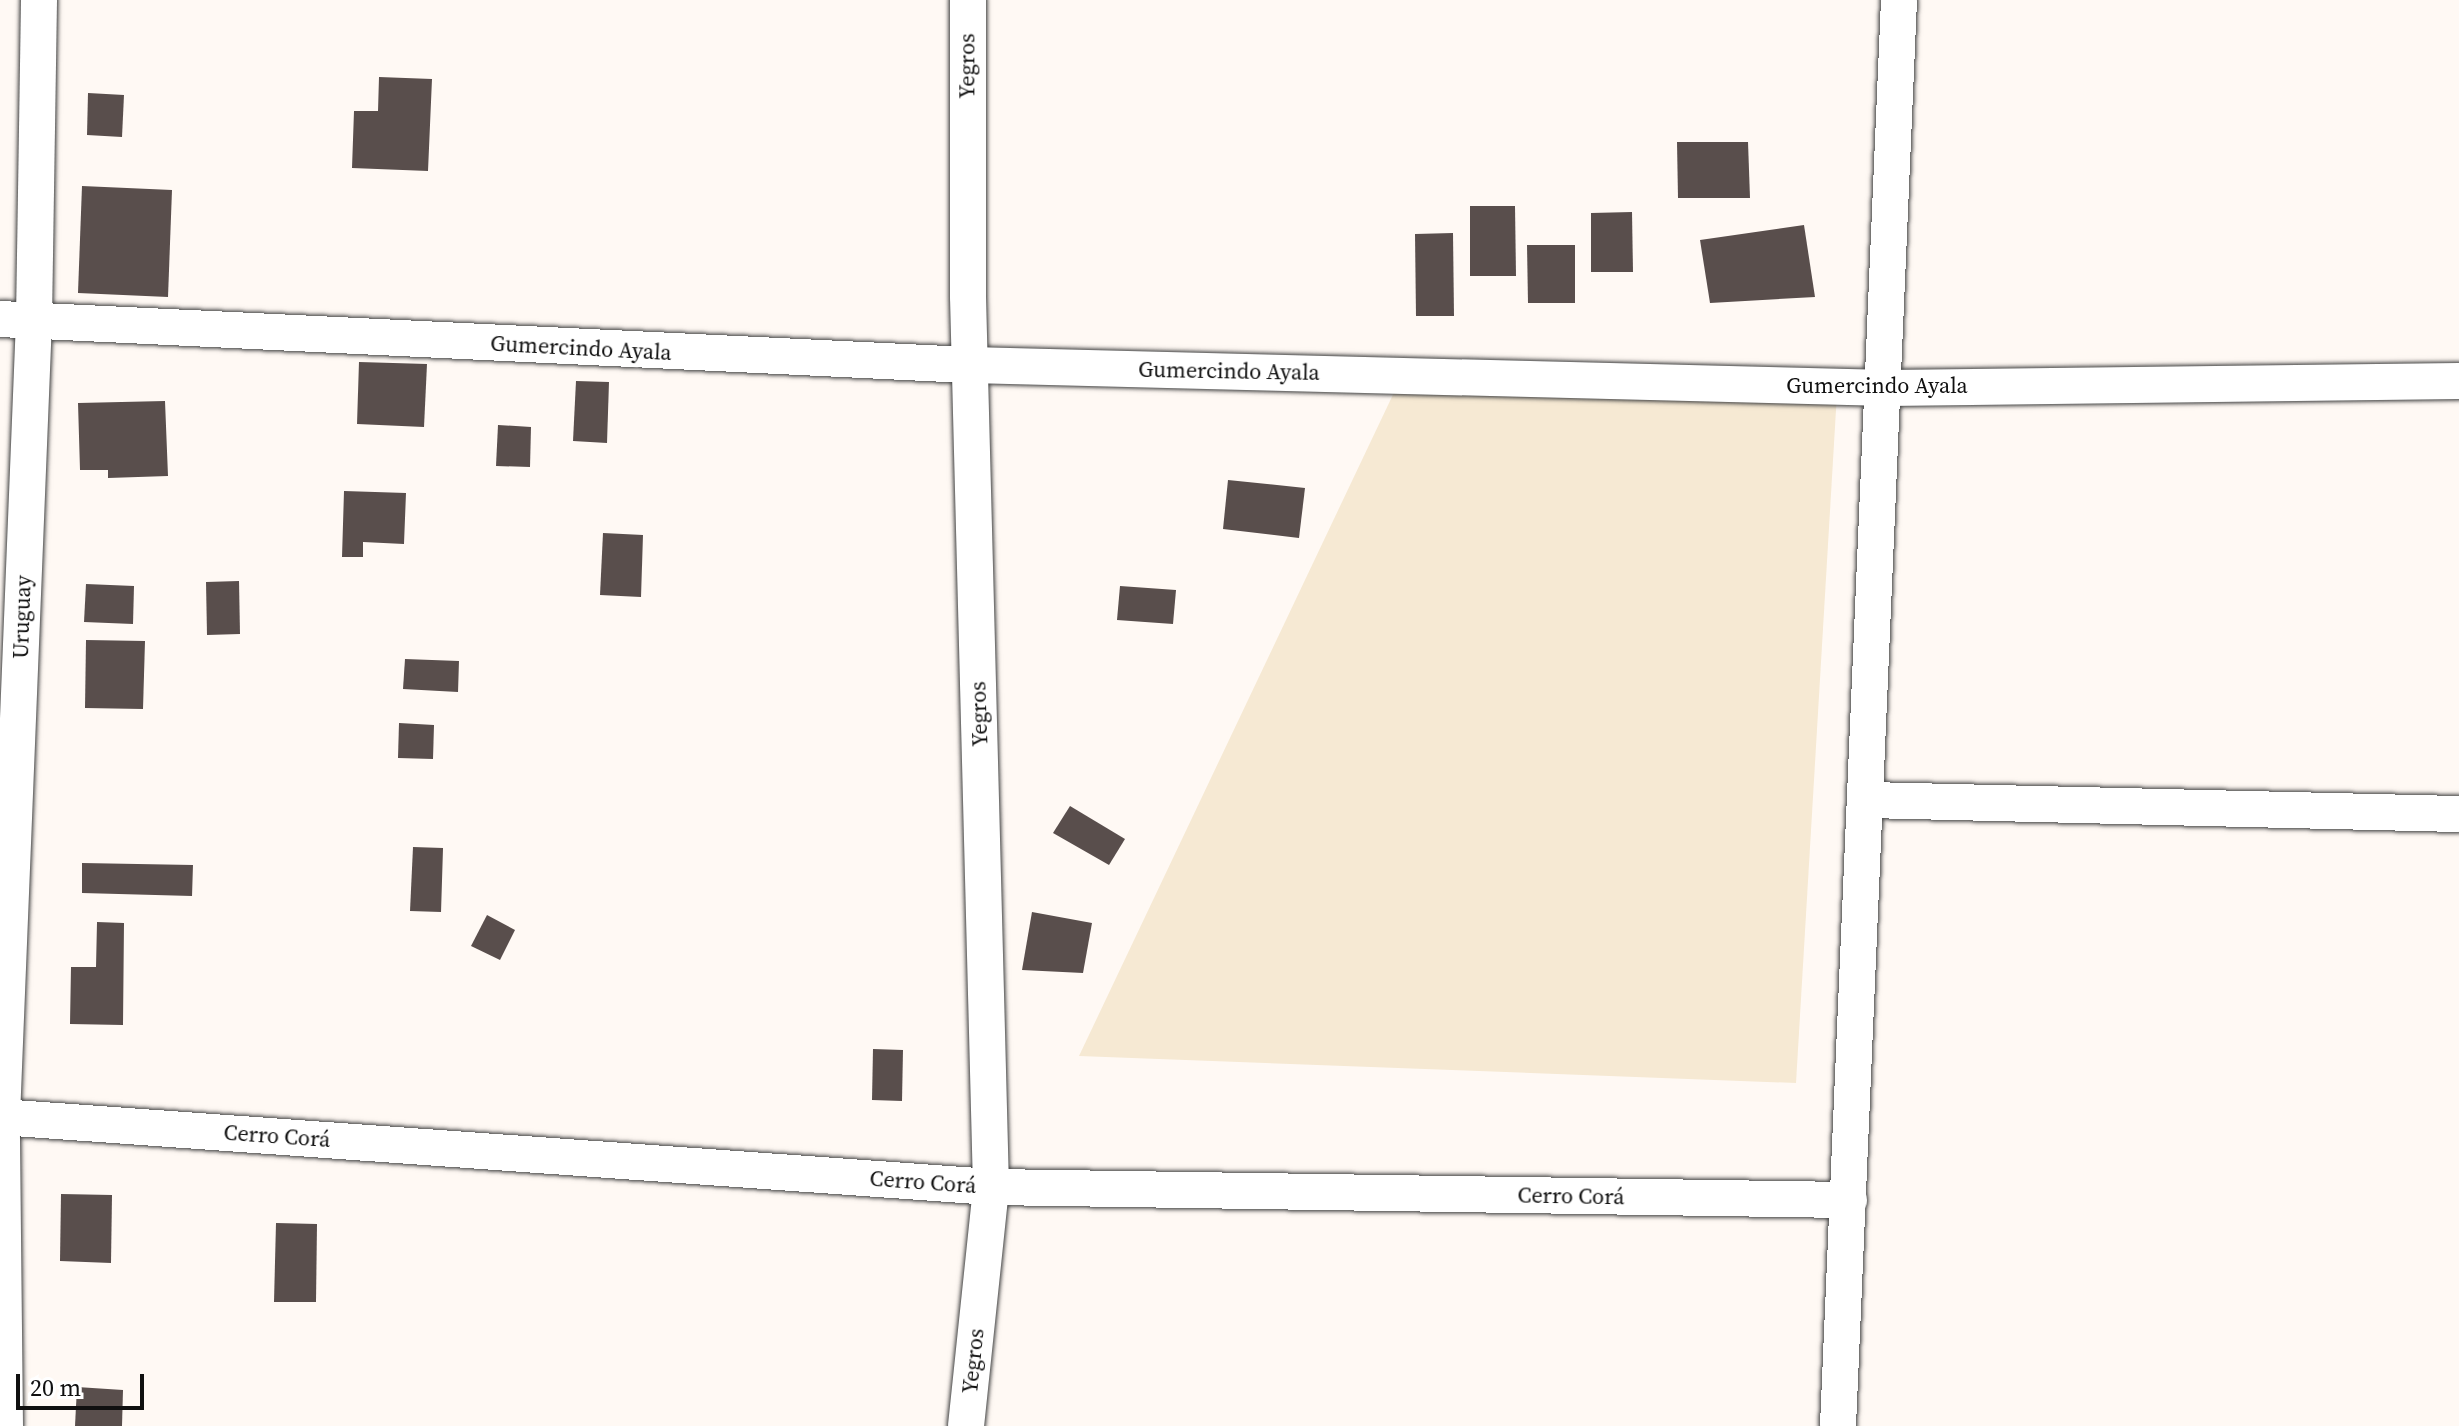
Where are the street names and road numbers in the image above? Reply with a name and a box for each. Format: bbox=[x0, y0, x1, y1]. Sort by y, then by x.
street label: Yegros bbox=[954, 33, 980, 99]
street label: Gumercindo Ayala bbox=[490, 330, 672, 366]
street label: Gumercindo Ayala bbox=[1138, 356, 1320, 386]
street label: Gumercindo Ayala bbox=[1786, 373, 1968, 399]
street label: Uruguay bbox=[7, 575, 37, 659]
street label: Yegros bbox=[965, 681, 993, 747]
street label: Cerro Corá bbox=[223, 1119, 331, 1153]
street label: Cerro Corá bbox=[869, 1165, 977, 1199]
street label: Cerro Corá bbox=[1517, 1182, 1625, 1210]
street label: Yegros bbox=[956, 1327, 990, 1395]

